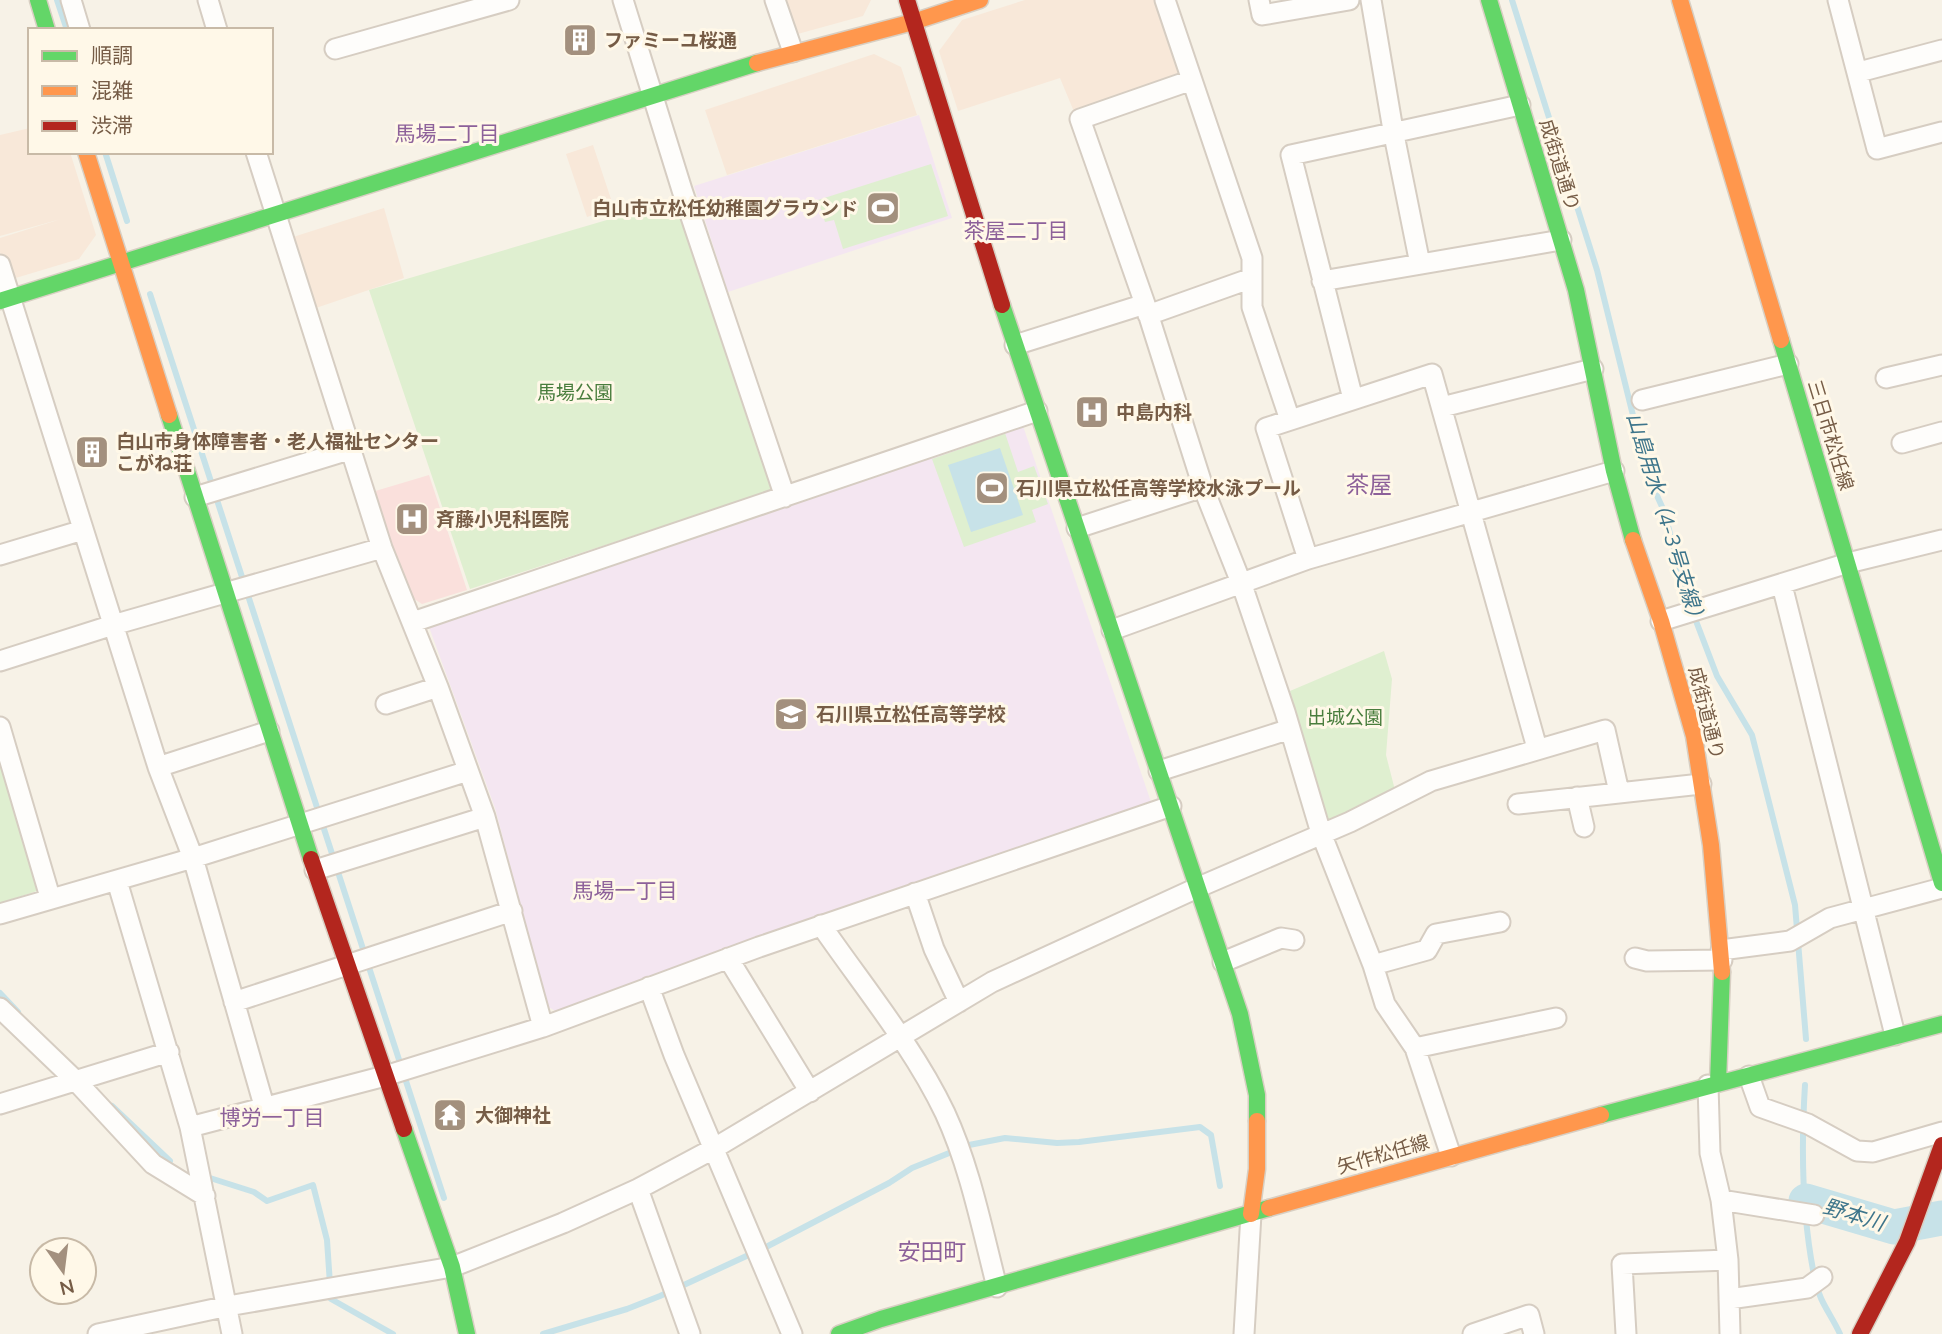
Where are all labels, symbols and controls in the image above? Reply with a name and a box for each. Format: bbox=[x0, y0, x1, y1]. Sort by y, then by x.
building icon: ファミーユ桜通 bbox=[561, 21, 599, 59]
legend bbox=[28, 28, 273, 154]
place label: ファミーユ桜通 bbox=[604, 28, 737, 54]
text: 順調 bbox=[91, 42, 133, 70]
text: 混雑 bbox=[91, 77, 133, 105]
text: 渋滞 bbox=[91, 112, 133, 140]
street label: 成街道通り bbox=[1533, 116, 1585, 215]
district label: 馬場二丁目 bbox=[395, 120, 500, 148]
sports icon: 白山市立松任幼稚園グラウンド bbox=[864, 189, 902, 227]
place label: 白山市立松任幼稚園グラウンド bbox=[592, 196, 858, 222]
district label: 茶屋二丁目 bbox=[964, 217, 1069, 245]
street label: 三日市松任線 bbox=[1801, 377, 1859, 494]
park label: 馬場公園 bbox=[537, 380, 613, 406]
hospital icon: 中島内科 bbox=[1073, 393, 1111, 431]
place label: 中島内科 bbox=[1116, 400, 1192, 426]
water label: 山島用水（4-3号支線） bbox=[1620, 409, 1712, 631]
place label: 白山市身体障害者・老人福祉センター こがね荘 bbox=[116, 429, 439, 477]
building icon: 白山市身体障害者・老人福祉センター こがね荘 bbox=[73, 433, 111, 471]
sports icon: 石川県立松任高等学校水泳プール bbox=[973, 469, 1011, 507]
district label: 茶屋 bbox=[1346, 470, 1392, 501]
place label: 石川県立松任高等学校水泳プール bbox=[1016, 476, 1301, 502]
hospital icon: 斉藤小児科医院 bbox=[393, 500, 431, 538]
place label: 斉藤小児科医院 bbox=[436, 507, 569, 533]
street label: 成街道通り bbox=[1682, 664, 1730, 762]
school or university icon: 石川県立松任高等学校 bbox=[772, 695, 810, 733]
place label: 石川県立松任高等学校 bbox=[816, 702, 1006, 728]
park label: 出城公園 bbox=[1307, 705, 1383, 731]
district label: 馬場一丁目 bbox=[573, 877, 678, 905]
temple icon: 大御神社 bbox=[431, 1096, 469, 1134]
place label: 大御神社 bbox=[475, 1103, 551, 1129]
district label: 博労一丁目 bbox=[220, 1104, 325, 1132]
street label: 矢作松任線 bbox=[1334, 1129, 1433, 1181]
water label: 野本川 bbox=[1820, 1192, 1890, 1238]
north arrow bbox=[28, 1236, 98, 1306]
district label: 安田町 bbox=[898, 1237, 967, 1268]
text: N bbox=[57, 1272, 77, 1301]

